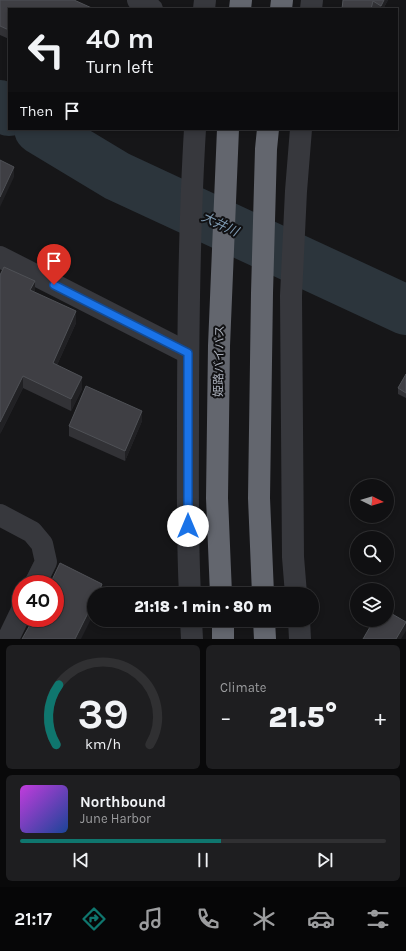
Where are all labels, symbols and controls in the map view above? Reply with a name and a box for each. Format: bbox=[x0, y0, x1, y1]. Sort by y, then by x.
text: 40 m bbox=[86, 22, 154, 55]
icon: left bbox=[20, 24, 72, 76]
text: Turn left bbox=[86, 56, 154, 78]
icon: arrive bbox=[61, 100, 83, 122]
text: Then bbox=[20, 102, 53, 120]
water label: 大井川 bbox=[199, 209, 243, 240]
pin bbox=[37, 244, 71, 285]
icon: arrive bbox=[43, 250, 65, 272]
street label: 姫路バイパス bbox=[211, 325, 227, 397]
north arrow bbox=[350, 479, 394, 523]
map controls bbox=[350, 479, 394, 627]
position arrow bbox=[167, 505, 209, 547]
button: search bbox=[350, 531, 394, 575]
speed limit sign: 40 bbox=[12, 575, 64, 627]
button: layers bbox=[350, 583, 394, 627]
text: 21:18 · 1 min · 80 m bbox=[134, 598, 272, 616]
text: Climate bbox=[220, 680, 266, 695]
text: 39 bbox=[77, 690, 129, 738]
text: 21.5° bbox=[268, 699, 338, 735]
text: − bbox=[220, 705, 232, 731]
text: + bbox=[374, 705, 386, 731]
text: km/h bbox=[85, 736, 121, 753]
text: Northbound bbox=[80, 793, 166, 811]
text: June Harbor bbox=[80, 811, 151, 826]
icon: previous bbox=[70, 849, 92, 871]
icon: pause bbox=[192, 849, 214, 871]
icon: next bbox=[314, 849, 336, 871]
icon: directions bbox=[80, 905, 108, 933]
icon: music bbox=[137, 905, 165, 933]
icon: phone bbox=[194, 905, 222, 933]
icon: climate bbox=[250, 905, 278, 933]
icon: car bbox=[307, 905, 335, 933]
icon: filters bbox=[364, 905, 392, 933]
text: 21:17 bbox=[14, 908, 52, 930]

